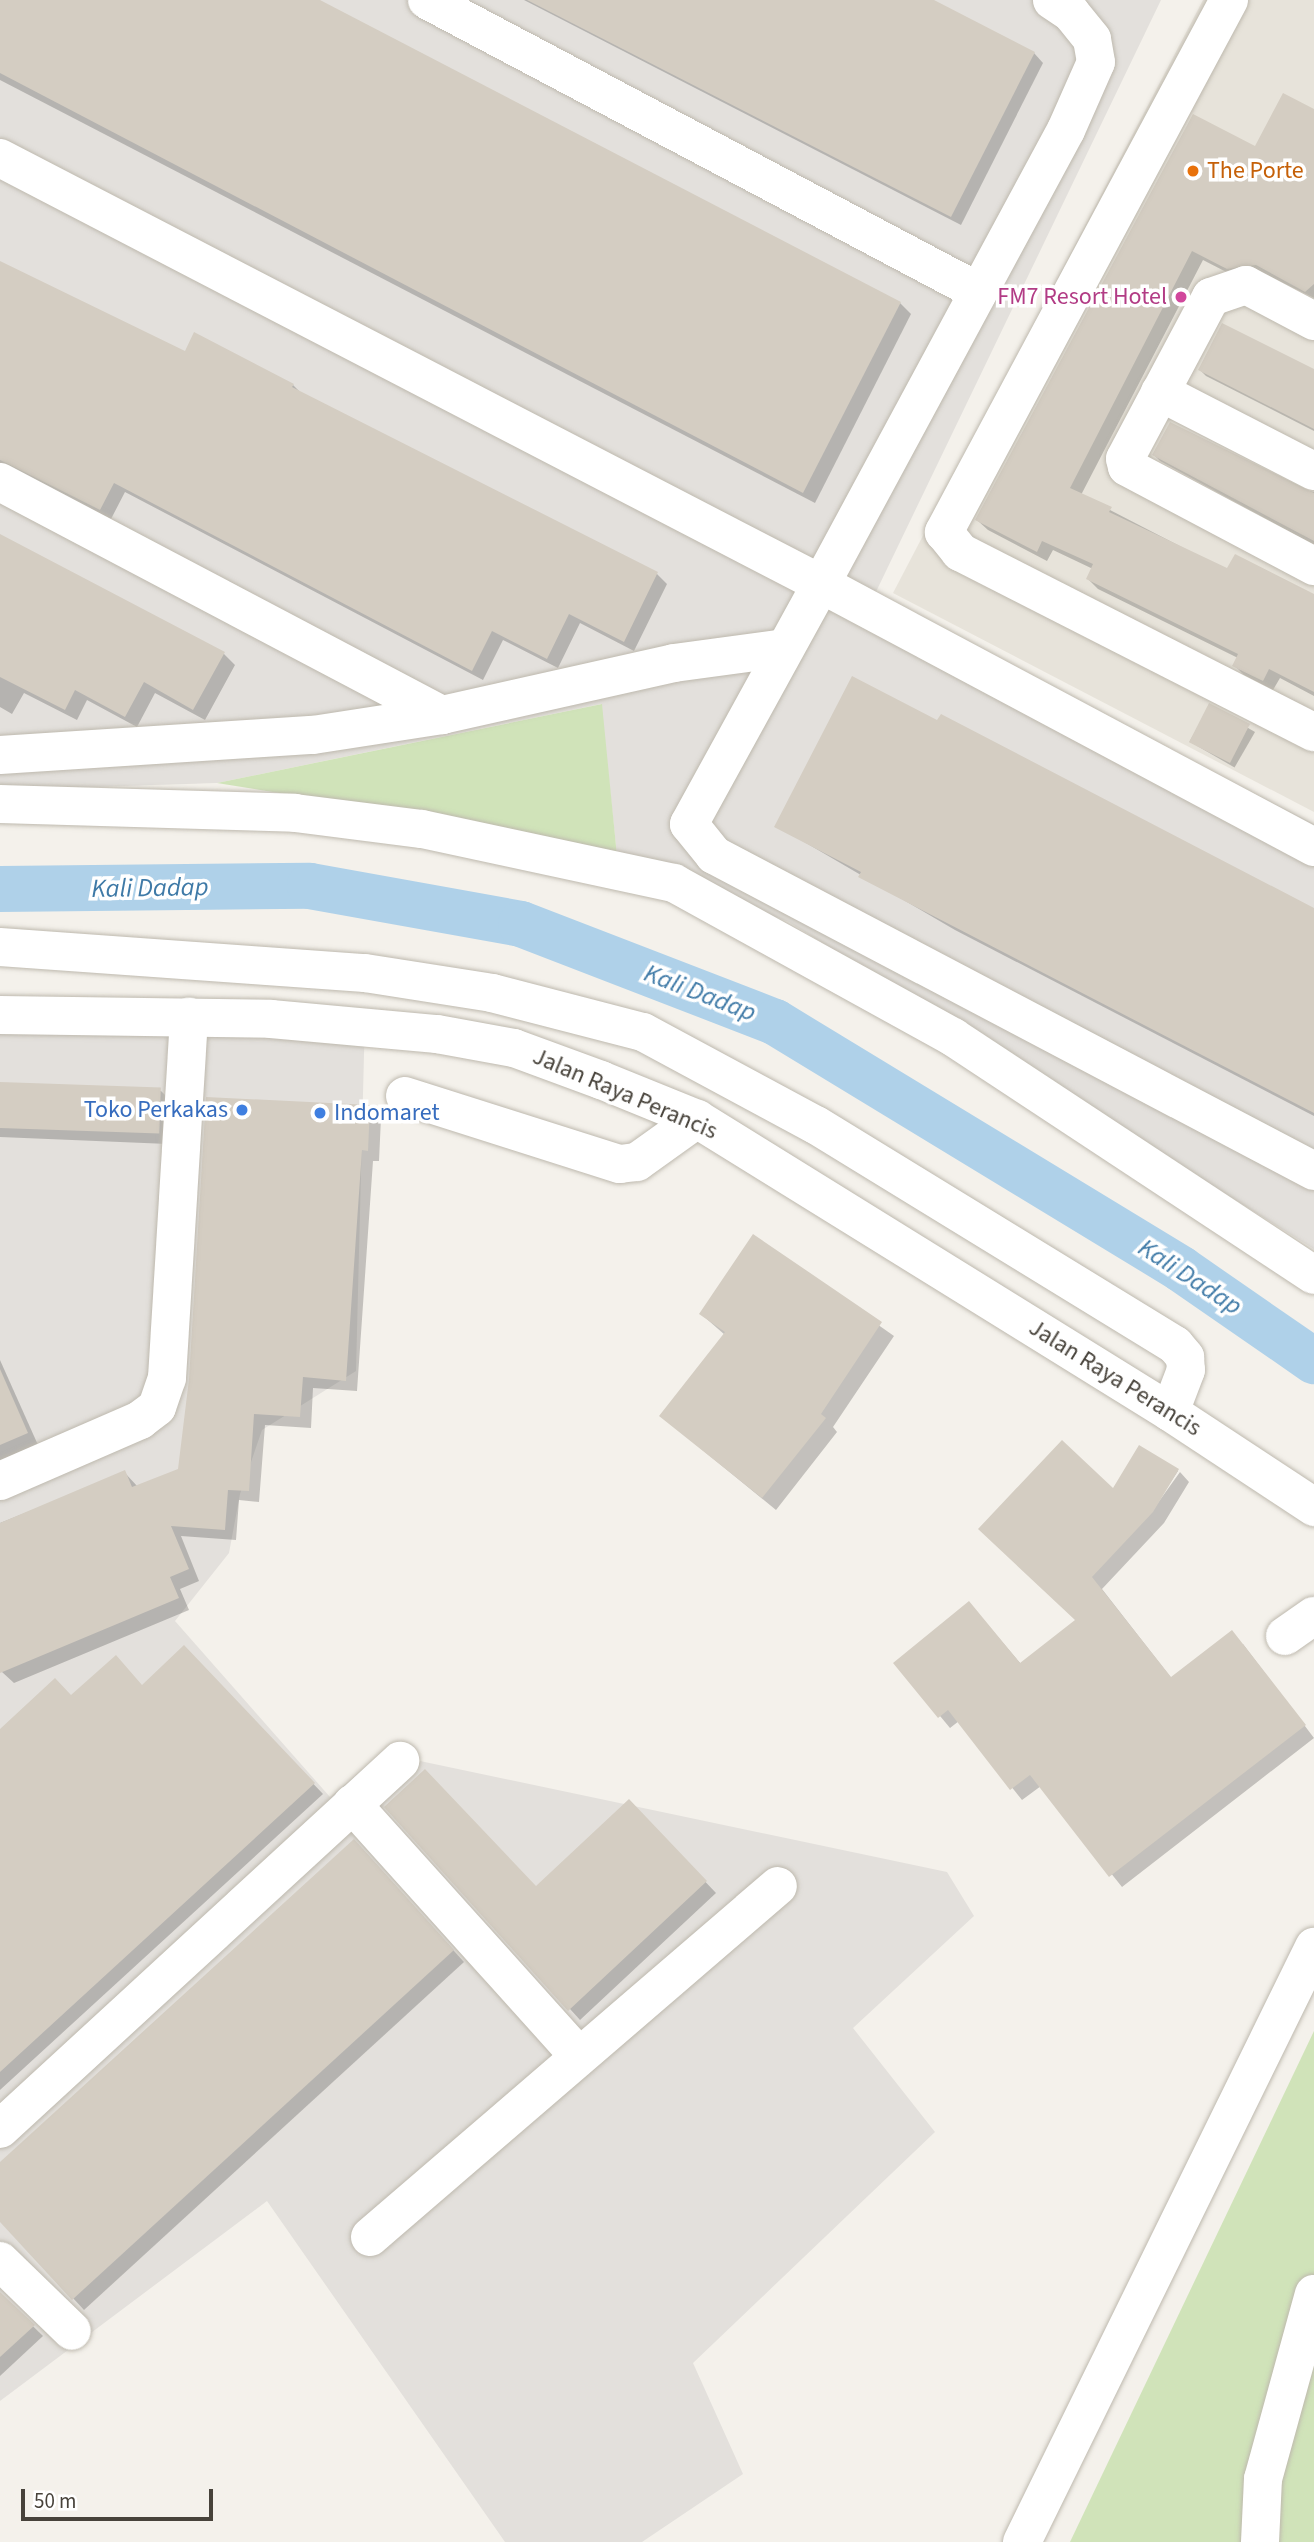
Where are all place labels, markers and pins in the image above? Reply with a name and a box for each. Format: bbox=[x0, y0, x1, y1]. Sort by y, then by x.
place label: The Porte bbox=[1207, 157, 1304, 185]
marker: The Porte bbox=[1185, 163, 1201, 179]
place label: FM7 Resort Hotel bbox=[997, 283, 1167, 311]
marker: FM7 Resort Hotel bbox=[1173, 289, 1189, 305]
place label: Toko Perkakas bbox=[84, 1096, 228, 1124]
place label: Indomaret bbox=[334, 1099, 440, 1127]
marker: Toko Perkakas bbox=[234, 1102, 250, 1118]
marker: Indomaret bbox=[312, 1105, 328, 1121]

